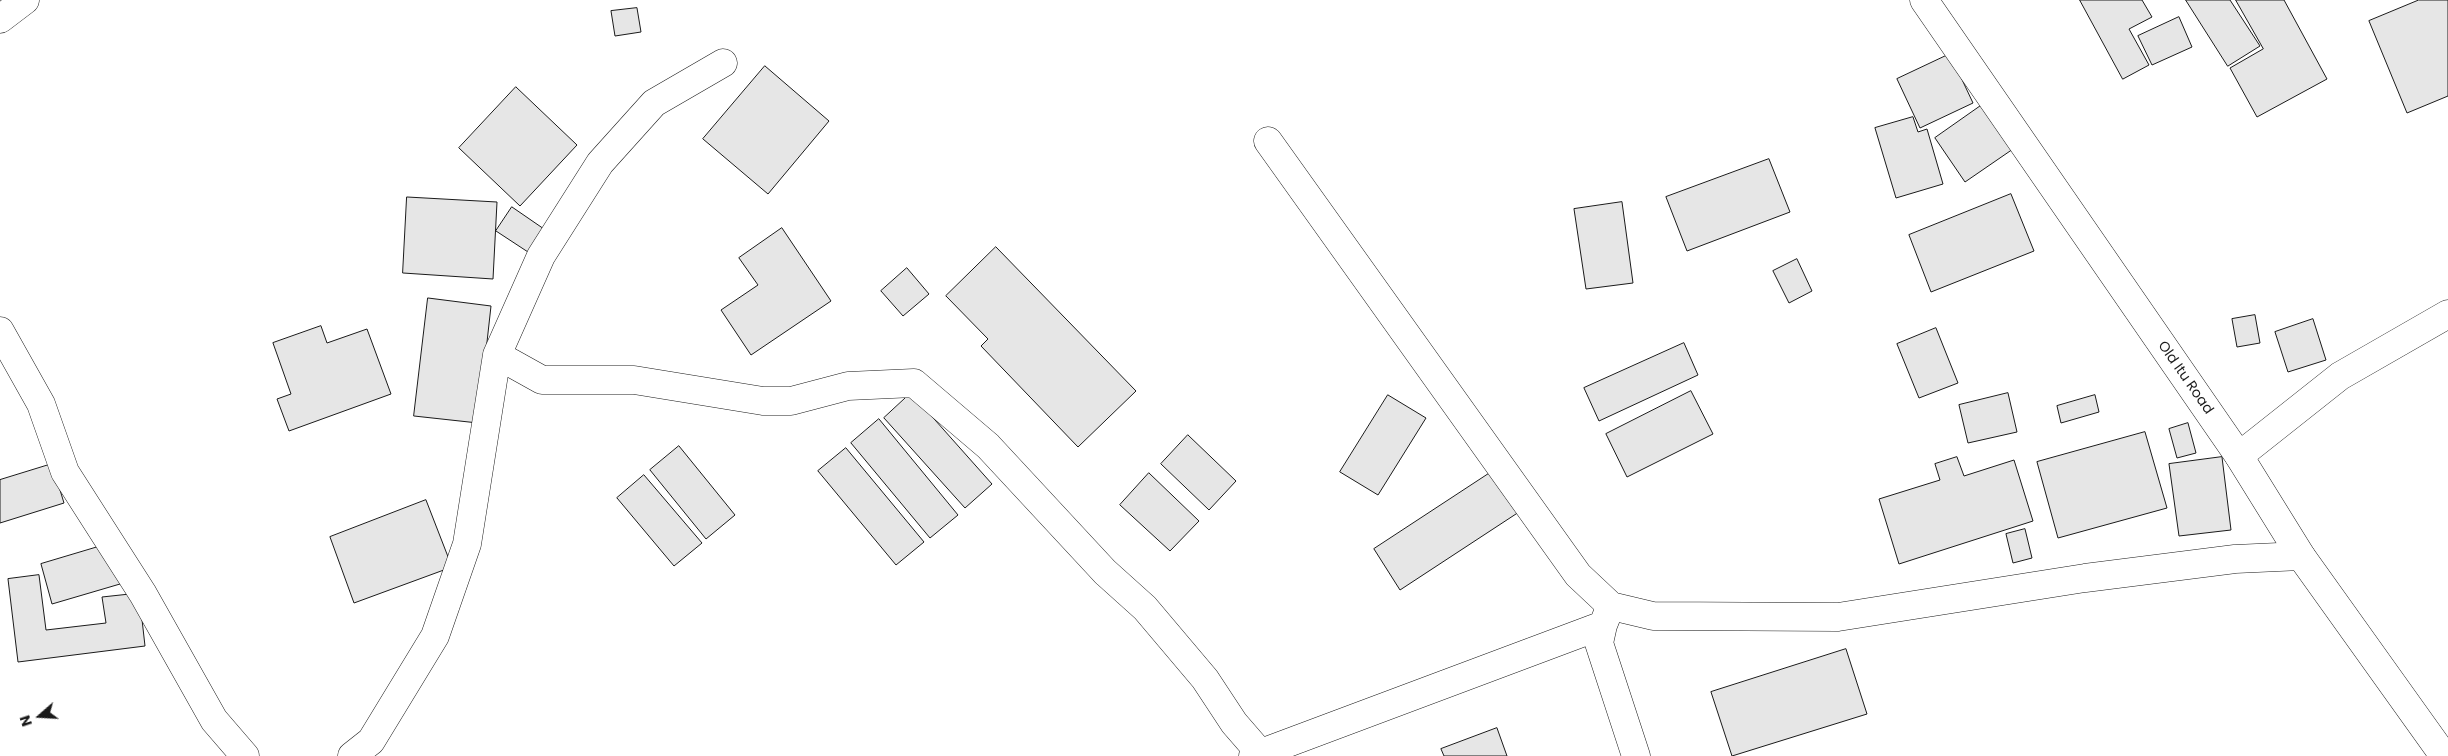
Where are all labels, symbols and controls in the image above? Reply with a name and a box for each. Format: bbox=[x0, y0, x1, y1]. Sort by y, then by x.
street label: Old Itu Road bbox=[2154, 338, 2216, 418]
north arrow bbox=[15, 691, 65, 741]
text: N bbox=[15, 713, 37, 729]

